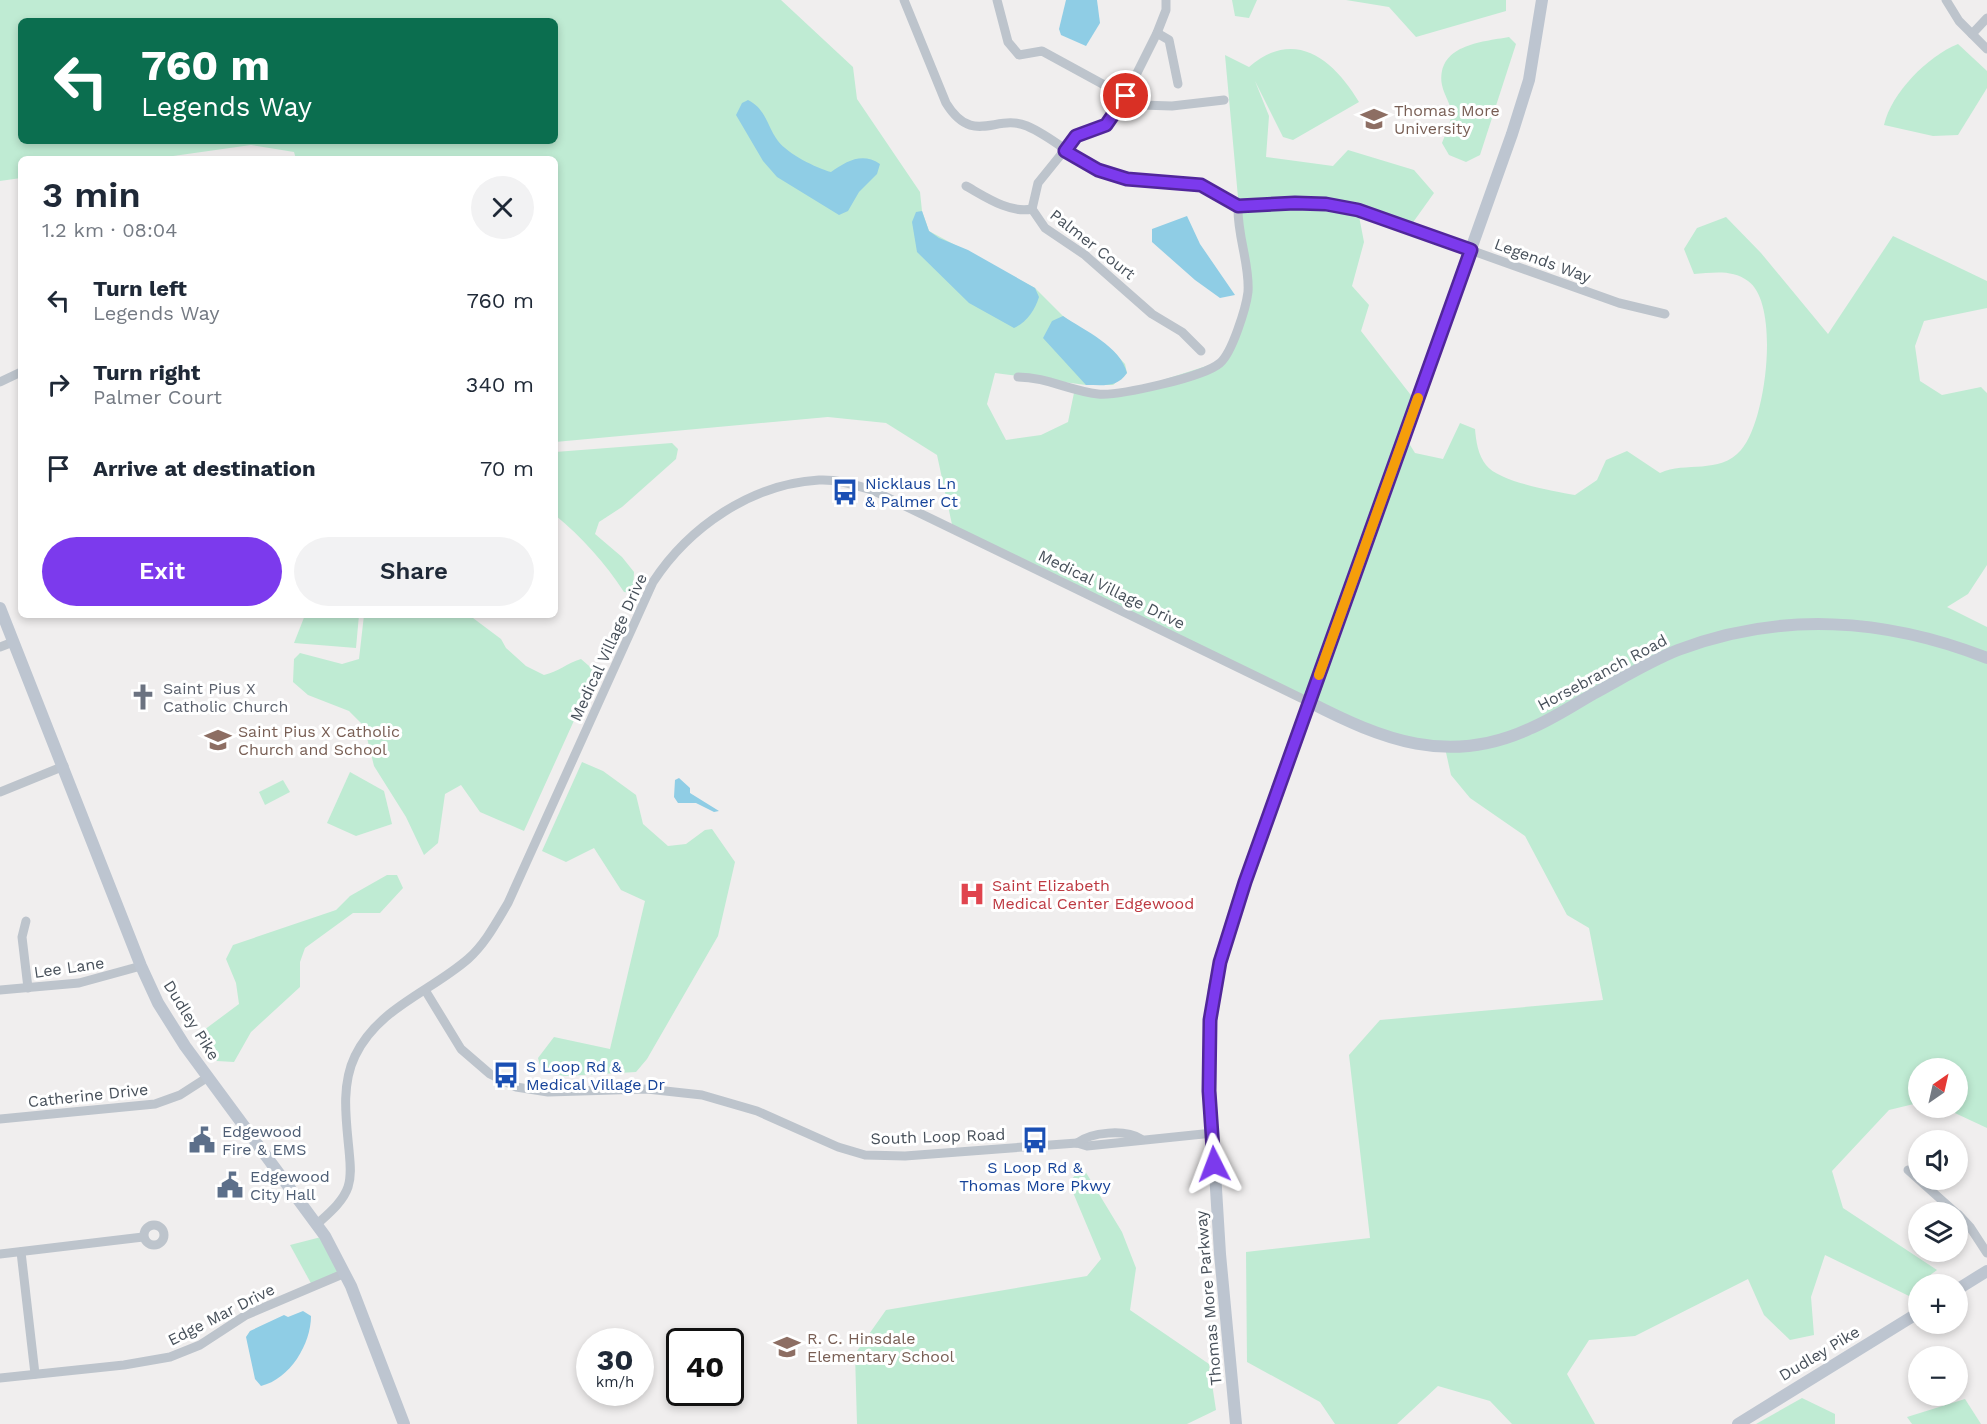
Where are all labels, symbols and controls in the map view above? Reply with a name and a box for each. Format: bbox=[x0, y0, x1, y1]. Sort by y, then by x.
text: 760 m bbox=[141, 41, 270, 90]
icon: left bbox=[42, 42, 120, 120]
pin bbox=[1100, 70, 1151, 121]
icon: arrive bbox=[1109, 79, 1142, 112]
text: Legends Way bbox=[141, 91, 312, 123]
place label: Thomas More University bbox=[1394, 101, 1500, 138]
school or university icon: Thomas More University bbox=[1359, 104, 1389, 134]
text: 3 min bbox=[42, 174, 141, 216]
button: close bbox=[471, 176, 534, 239]
street label: Palmer Court bbox=[1046, 205, 1139, 284]
text: 1.2 km · 08:04 bbox=[42, 218, 178, 242]
street label: Legends Way bbox=[1492, 234, 1594, 287]
text: Turn left bbox=[93, 276, 187, 301]
icon: left bbox=[42, 284, 75, 317]
text: 760 m bbox=[467, 288, 534, 313]
text: Legends Way bbox=[93, 301, 220, 325]
text: Turn right bbox=[93, 360, 200, 385]
icon: right bbox=[42, 368, 75, 401]
text: 340 m bbox=[466, 372, 534, 397]
text: Palmer Court bbox=[93, 385, 222, 409]
icon: arrive bbox=[42, 452, 75, 485]
text: Arrive at destination bbox=[93, 456, 316, 481]
text: 70 m bbox=[480, 456, 534, 481]
place label: Nicklaus Ln & Palmer Ct bbox=[865, 474, 958, 511]
bus stop icon: Nicklaus Ln & Palmer Ct bbox=[830, 477, 860, 507]
button: Exit bbox=[42, 537, 282, 606]
button: Share bbox=[294, 537, 534, 606]
street label: Medical Village Drive bbox=[1035, 546, 1188, 633]
street label: Medical Village Drive bbox=[566, 570, 651, 724]
street label: Horsebranch Road bbox=[1534, 630, 1670, 715]
place label: Saint Pius X Catholic Church bbox=[163, 679, 288, 716]
church icon: Saint Pius X Catholic Church bbox=[128, 682, 158, 712]
place label: Saint Pius X Catholic Church and School bbox=[238, 722, 400, 759]
school or university icon: Saint Pius X Catholic Church and School bbox=[203, 725, 233, 755]
place label: Saint Elizabeth Medical Center Edgewood bbox=[992, 876, 1194, 913]
hospital icon: Saint Elizabeth Medical Center Edgewood bbox=[957, 879, 987, 909]
street label: Lee Lane bbox=[33, 953, 106, 982]
street label: Dudley Pike bbox=[160, 977, 224, 1064]
place label: S Loop Rd & Medical Village Dr bbox=[526, 1057, 665, 1094]
north arrow bbox=[1908, 1058, 1968, 1118]
map controls bbox=[1908, 1058, 1968, 1406]
bus stop icon: S Loop Rd & Medical Village Dr bbox=[491, 1060, 521, 1090]
street label: Catherine Drive bbox=[27, 1080, 149, 1111]
place label: Edgewood Fire & EMS bbox=[222, 1122, 307, 1159]
public building icon: Edgewood Fire & EMS bbox=[187, 1125, 217, 1155]
street label: South Loop Road bbox=[870, 1125, 1006, 1148]
bus stop icon: S Loop Rd & Thomas More Pkwy bbox=[1020, 1125, 1050, 1155]
button: sound bbox=[1908, 1130, 1968, 1190]
position arrow bbox=[1182, 1132, 1246, 1196]
place label: S Loop Rd & Thomas More Pkwy bbox=[959, 1158, 1112, 1195]
place label: Edgewood City Hall bbox=[250, 1167, 330, 1204]
public building icon: Edgewood City Hall bbox=[215, 1170, 245, 1200]
button: layers bbox=[1908, 1202, 1968, 1262]
street label: Thomas More Parkway bbox=[1191, 1209, 1226, 1386]
button: + bbox=[1908, 1274, 1968, 1334]
street label: Edge Mar Drive bbox=[165, 1279, 278, 1350]
street label: Dudley Pike bbox=[1776, 1322, 1863, 1385]
speed limit sign: 40 bbox=[666, 1328, 744, 1406]
place label: R. C. Hinsdale Elementary School bbox=[807, 1329, 955, 1366]
school or university icon: R. C. Hinsdale Elementary School bbox=[772, 1332, 802, 1362]
text: 30 bbox=[596, 1342, 634, 1377]
button: − bbox=[1908, 1346, 1968, 1406]
text: km/h bbox=[596, 1373, 634, 1391]

